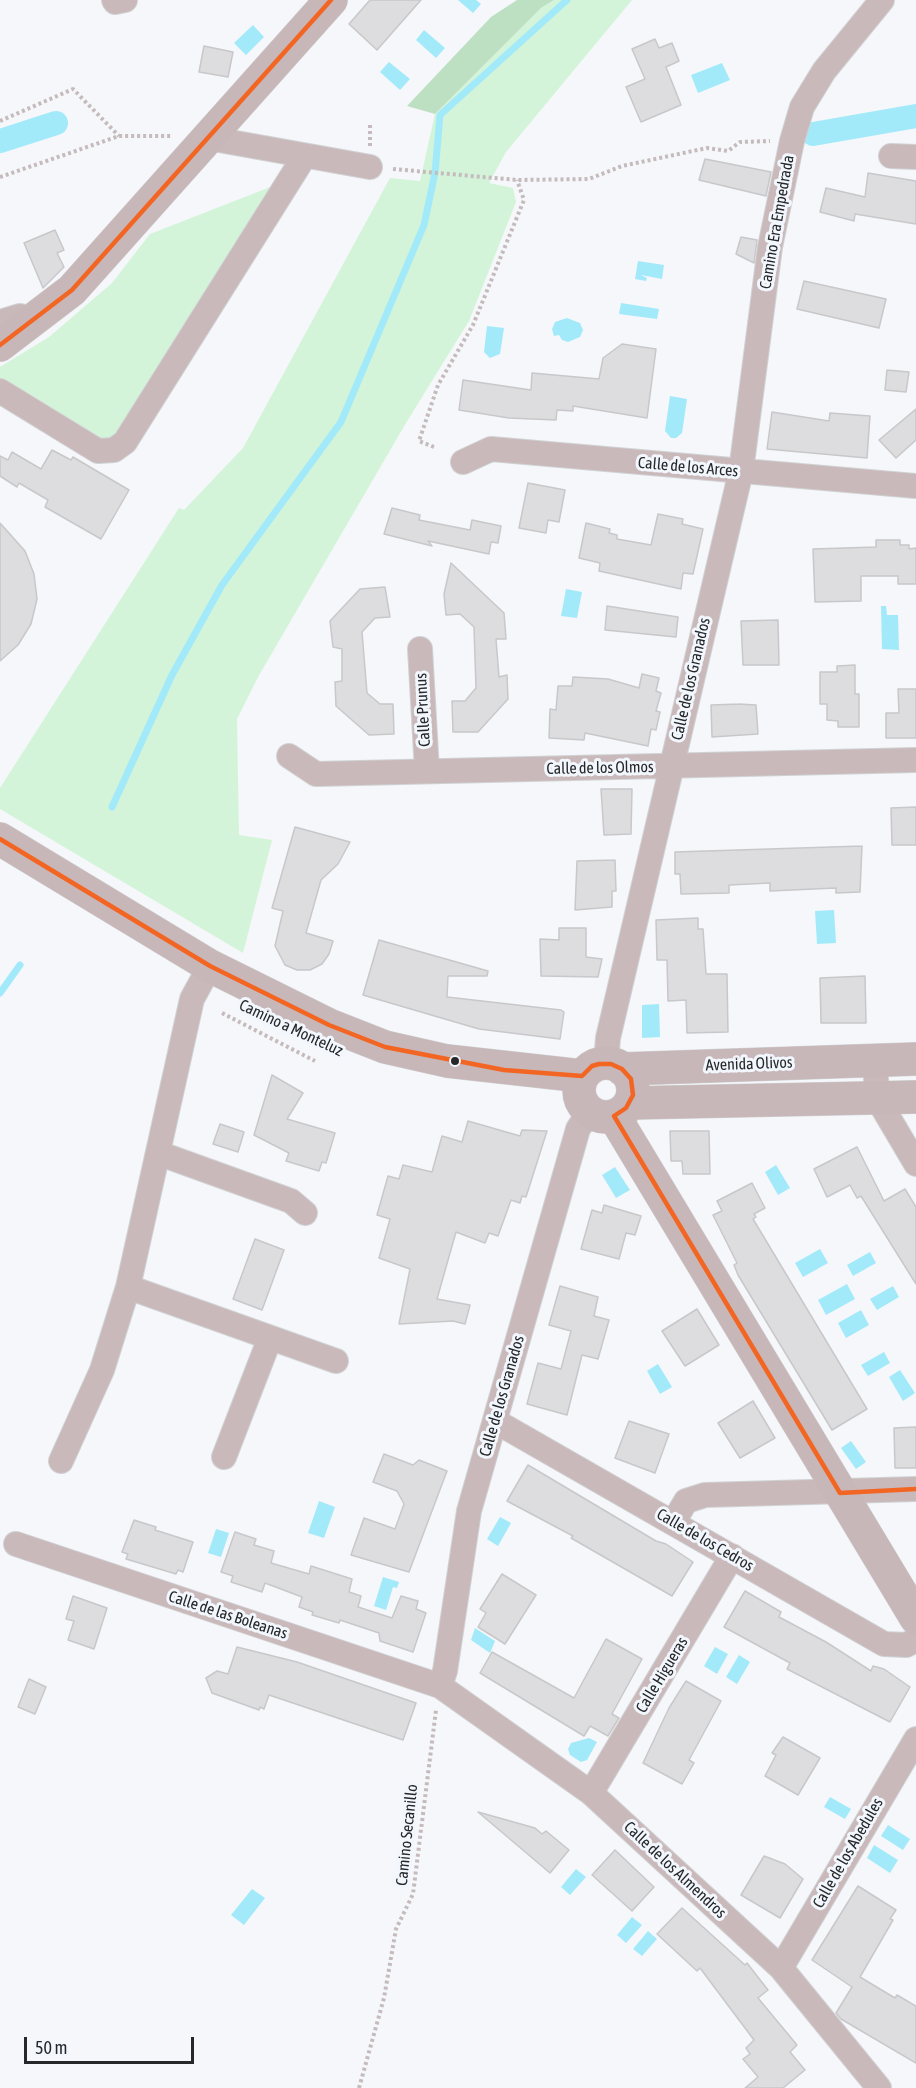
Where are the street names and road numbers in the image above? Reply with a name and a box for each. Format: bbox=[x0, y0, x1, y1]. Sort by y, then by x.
street label: Camino Era Empedrada bbox=[756, 154, 798, 290]
street label: Calle de los Arces bbox=[637, 453, 739, 481]
street label: Calle de los Granados bbox=[668, 616, 714, 742]
street label: Calle Prunus bbox=[411, 673, 435, 747]
street label: Calle de los Olmos bbox=[546, 757, 654, 779]
street label: Camino a Monteluz bbox=[236, 996, 346, 1060]
street label: Avenida Olivos bbox=[705, 1053, 793, 1075]
street label: Calle de los Granados bbox=[476, 1333, 528, 1459]
street label: Calle de los Cedros bbox=[653, 1504, 757, 1576]
street label: Calle de las Boleanas bbox=[166, 1587, 290, 1643]
street label: Calle Higueras bbox=[632, 1634, 692, 1716]
street label: Camino Secanillo bbox=[392, 1783, 422, 1887]
street label: Calle de los Abedules bbox=[809, 1795, 887, 1911]
street label: Calle de los Almendros bbox=[620, 1818, 730, 1922]

